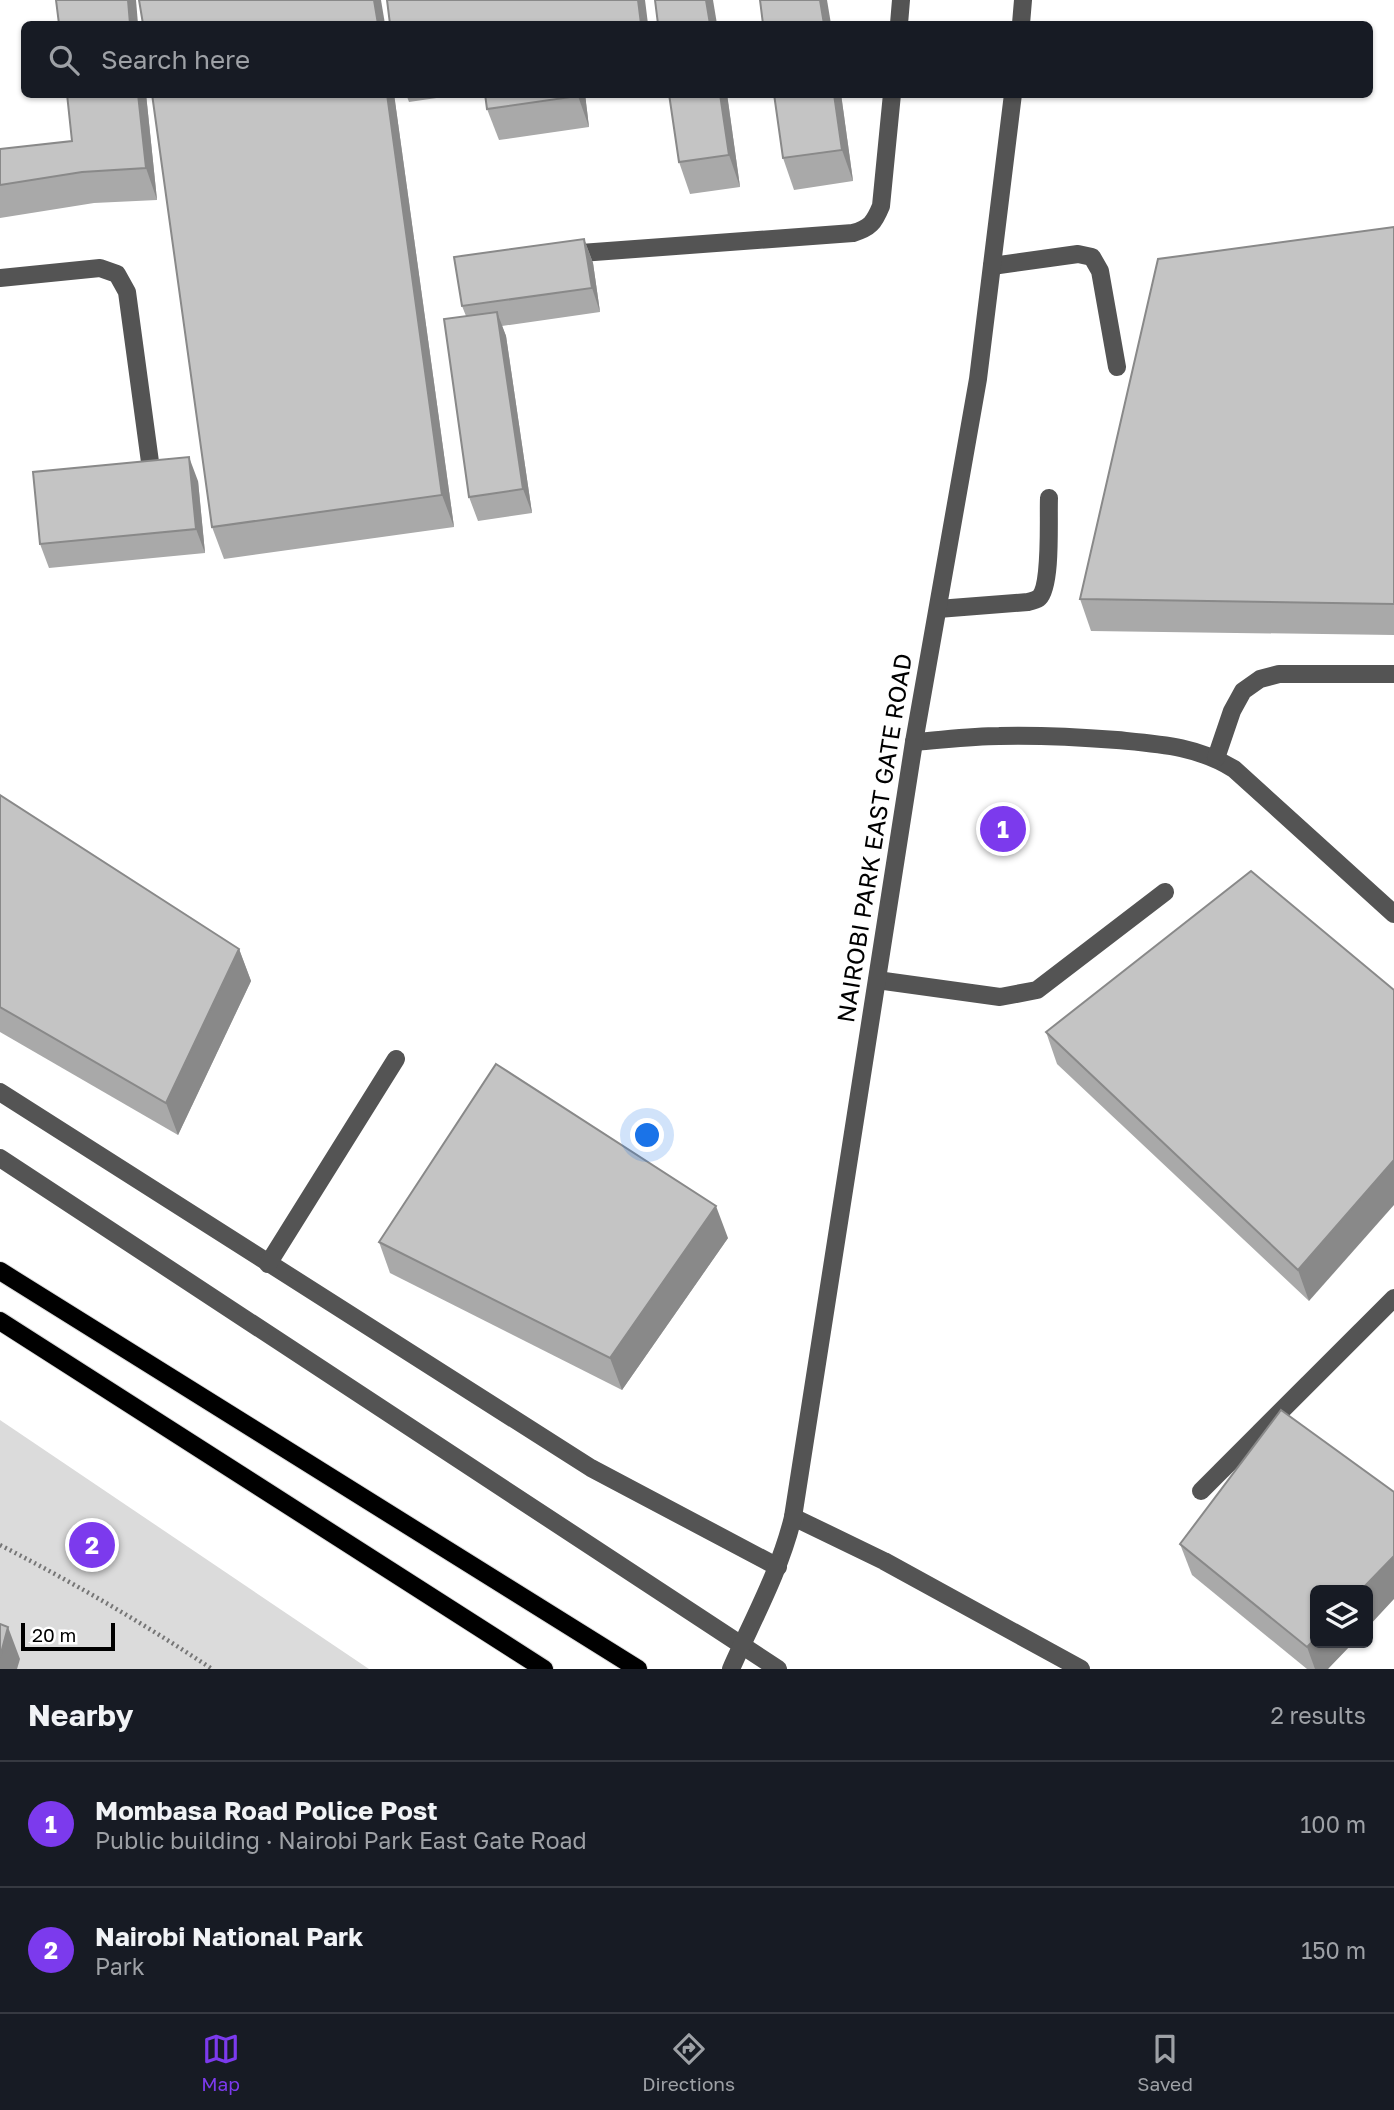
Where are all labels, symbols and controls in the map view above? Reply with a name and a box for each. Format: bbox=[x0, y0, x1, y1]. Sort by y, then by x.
search box bbox=[21, 21, 1373, 98]
icon: search bbox=[45, 41, 83, 79]
text: Search here bbox=[101, 44, 250, 75]
street label: NAIROBI PARK EAST GATE ROAD bbox=[830, 651, 917, 1024]
pin: 1 bbox=[980, 803, 1026, 855]
your location bbox=[630, 1118, 664, 1152]
pin: 2 bbox=[69, 1519, 115, 1571]
map controls bbox=[1310, 1585, 1373, 1648]
button: layers bbox=[1310, 1585, 1373, 1648]
scale bar bbox=[21, 1620, 116, 1652]
text: 20 m bbox=[32, 1623, 76, 1646]
text: Nearby bbox=[28, 1697, 133, 1733]
text: 2 results bbox=[1270, 1701, 1366, 1729]
text: Mombasa Road Police Post bbox=[95, 1795, 438, 1826]
text: 1 bbox=[45, 1810, 57, 1838]
text: 100 m bbox=[1300, 1810, 1366, 1838]
text: Public building · Nairobi Park East Gate Road bbox=[95, 1826, 587, 1854]
text: Nairobi National Park bbox=[95, 1921, 363, 1952]
text: 2 bbox=[44, 1936, 58, 1964]
text: 150 m bbox=[1301, 1936, 1366, 1964]
text: Park bbox=[95, 1952, 145, 1980]
tab: Map bbox=[201, 2030, 240, 2095]
tab: Directions bbox=[642, 2030, 735, 2095]
tab: Saved bbox=[1137, 2030, 1193, 2095]

